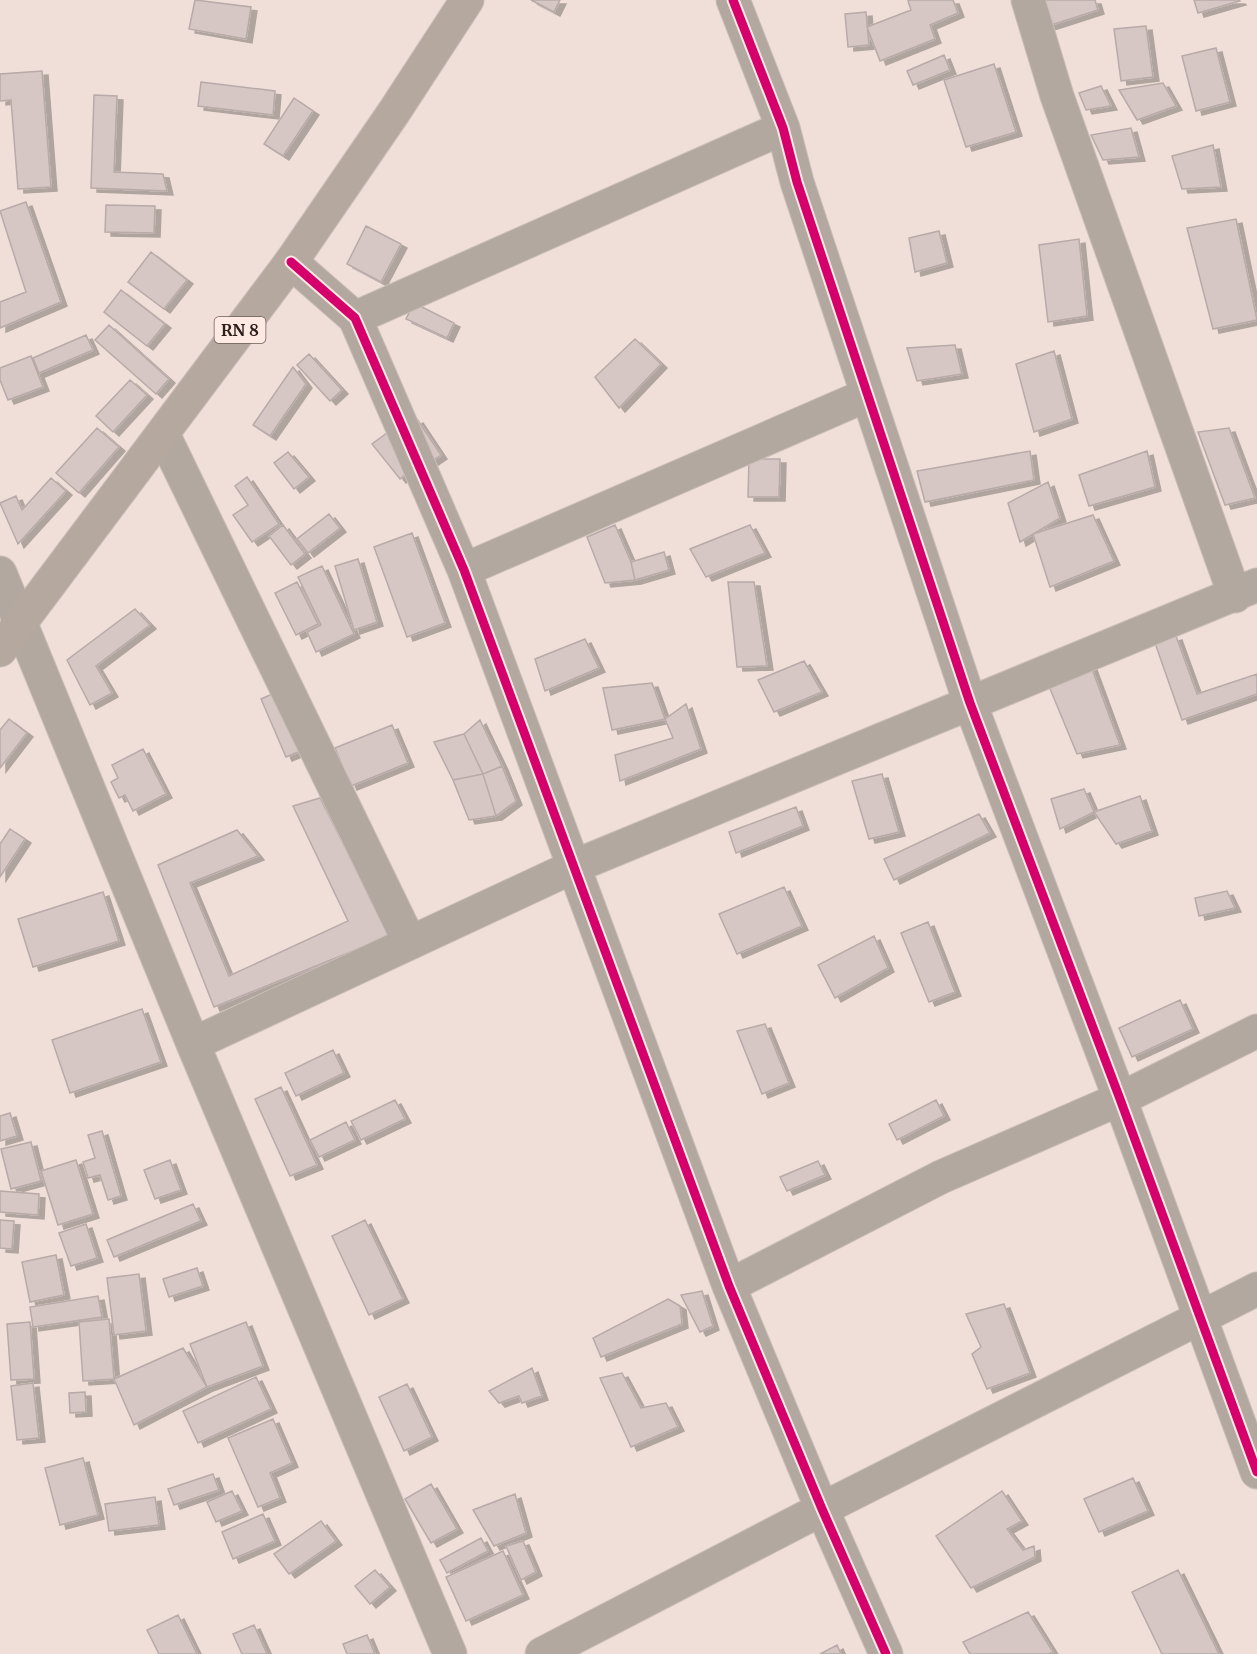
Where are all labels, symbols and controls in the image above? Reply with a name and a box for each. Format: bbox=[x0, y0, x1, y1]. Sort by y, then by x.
road number: RN 8 bbox=[214, 317, 266, 343]

